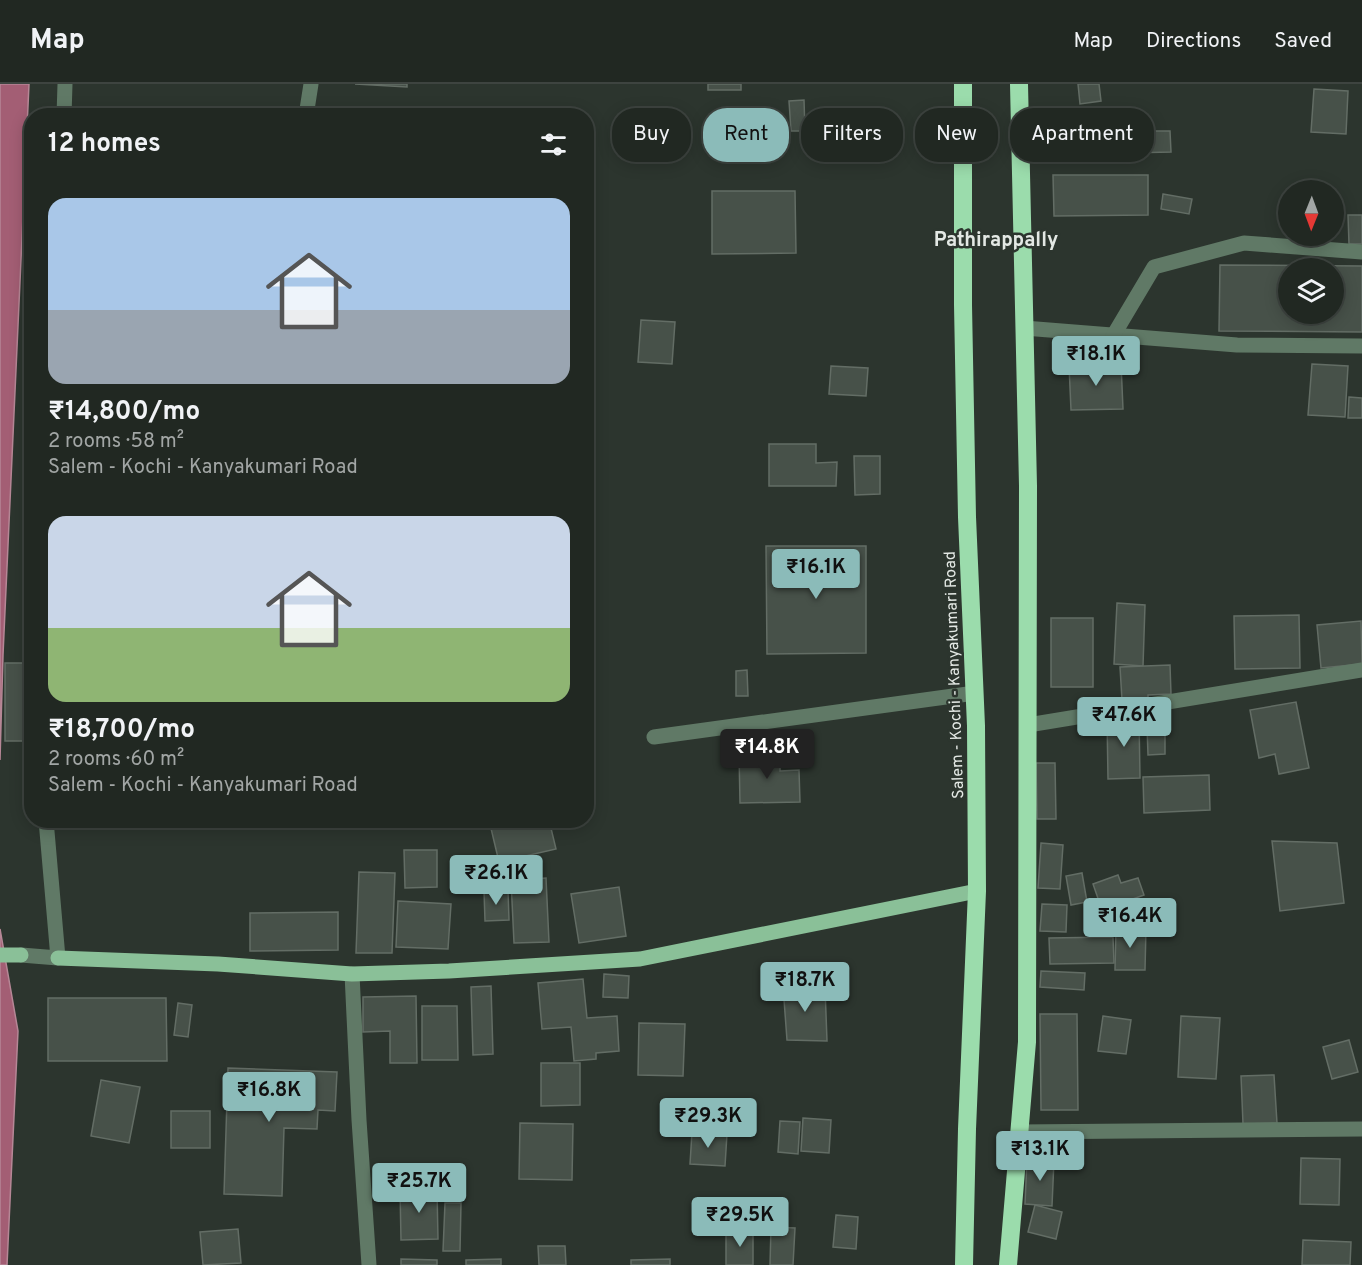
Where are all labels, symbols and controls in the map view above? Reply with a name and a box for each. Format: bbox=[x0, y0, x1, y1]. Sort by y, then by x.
text: Map bbox=[30, 23, 85, 59]
text: Map bbox=[1073, 28, 1113, 55]
text: Directions bbox=[1146, 28, 1241, 55]
text: Saved bbox=[1274, 28, 1332, 55]
chip: Buy bbox=[612, 108, 691, 162]
chip: Rent bbox=[703, 108, 789, 162]
chip: Filters bbox=[801, 108, 903, 162]
chip: New bbox=[915, 108, 998, 162]
chip: Apartment bbox=[1010, 108, 1154, 162]
text: 12 homes bbox=[48, 128, 161, 161]
icon: filters bbox=[537, 128, 570, 161]
north arrow bbox=[1278, 180, 1344, 246]
map controls bbox=[1278, 180, 1344, 324]
district label: Pathirappally bbox=[934, 228, 1058, 254]
icon: home bbox=[255, 237, 363, 345]
button: layers bbox=[1278, 258, 1344, 324]
pin: ₹18.1K bbox=[1047, 336, 1145, 387]
text: ₹18.1K bbox=[1066, 342, 1126, 368]
text: ₹14,800/mo bbox=[48, 396, 200, 429]
text: 2 rooms · 58 m² bbox=[48, 429, 184, 455]
text: Salem - Kochi - Kanyakumari Road bbox=[48, 455, 358, 481]
pin: ₹16.1K bbox=[767, 549, 865, 600]
street label: Salem - Kochi - Kanyakumari Road bbox=[941, 551, 969, 799]
icon: home bbox=[255, 555, 363, 663]
text: ₹16.1K bbox=[786, 555, 846, 581]
pin: ₹47.6K bbox=[1075, 697, 1173, 748]
text: ₹47.6K bbox=[1091, 703, 1157, 729]
text: ₹18,700/mo bbox=[48, 714, 195, 747]
pin: ₹14.8K bbox=[718, 729, 816, 780]
text: ₹14.8K bbox=[734, 735, 800, 761]
text: 2 rooms · 60 m² bbox=[48, 747, 184, 773]
text: Salem - Kochi - Kanyakumari Road bbox=[48, 773, 358, 799]
pin: ₹26.1K bbox=[447, 855, 545, 906]
text: ₹26.1K bbox=[464, 861, 528, 887]
pin: ₹16.4K bbox=[1081, 898, 1179, 949]
text: ₹16.4K bbox=[1097, 904, 1163, 930]
pin: ₹18.7K bbox=[756, 962, 854, 1013]
text: ₹18.7K bbox=[774, 968, 836, 994]
pin: ₹16.8K bbox=[220, 1072, 318, 1123]
text: ₹16.8K bbox=[237, 1078, 301, 1104]
pin: ₹29.3K bbox=[659, 1098, 757, 1149]
text: ₹29.3K bbox=[674, 1104, 742, 1130]
pin: ₹13.1K bbox=[991, 1131, 1089, 1182]
text: ₹13.1K bbox=[1010, 1137, 1070, 1163]
pin: ₹25.7K bbox=[370, 1163, 468, 1214]
text: ₹25.7K bbox=[386, 1169, 452, 1195]
pin: ₹29.5K bbox=[691, 1197, 789, 1248]
text: ₹29.5K bbox=[706, 1203, 774, 1229]

